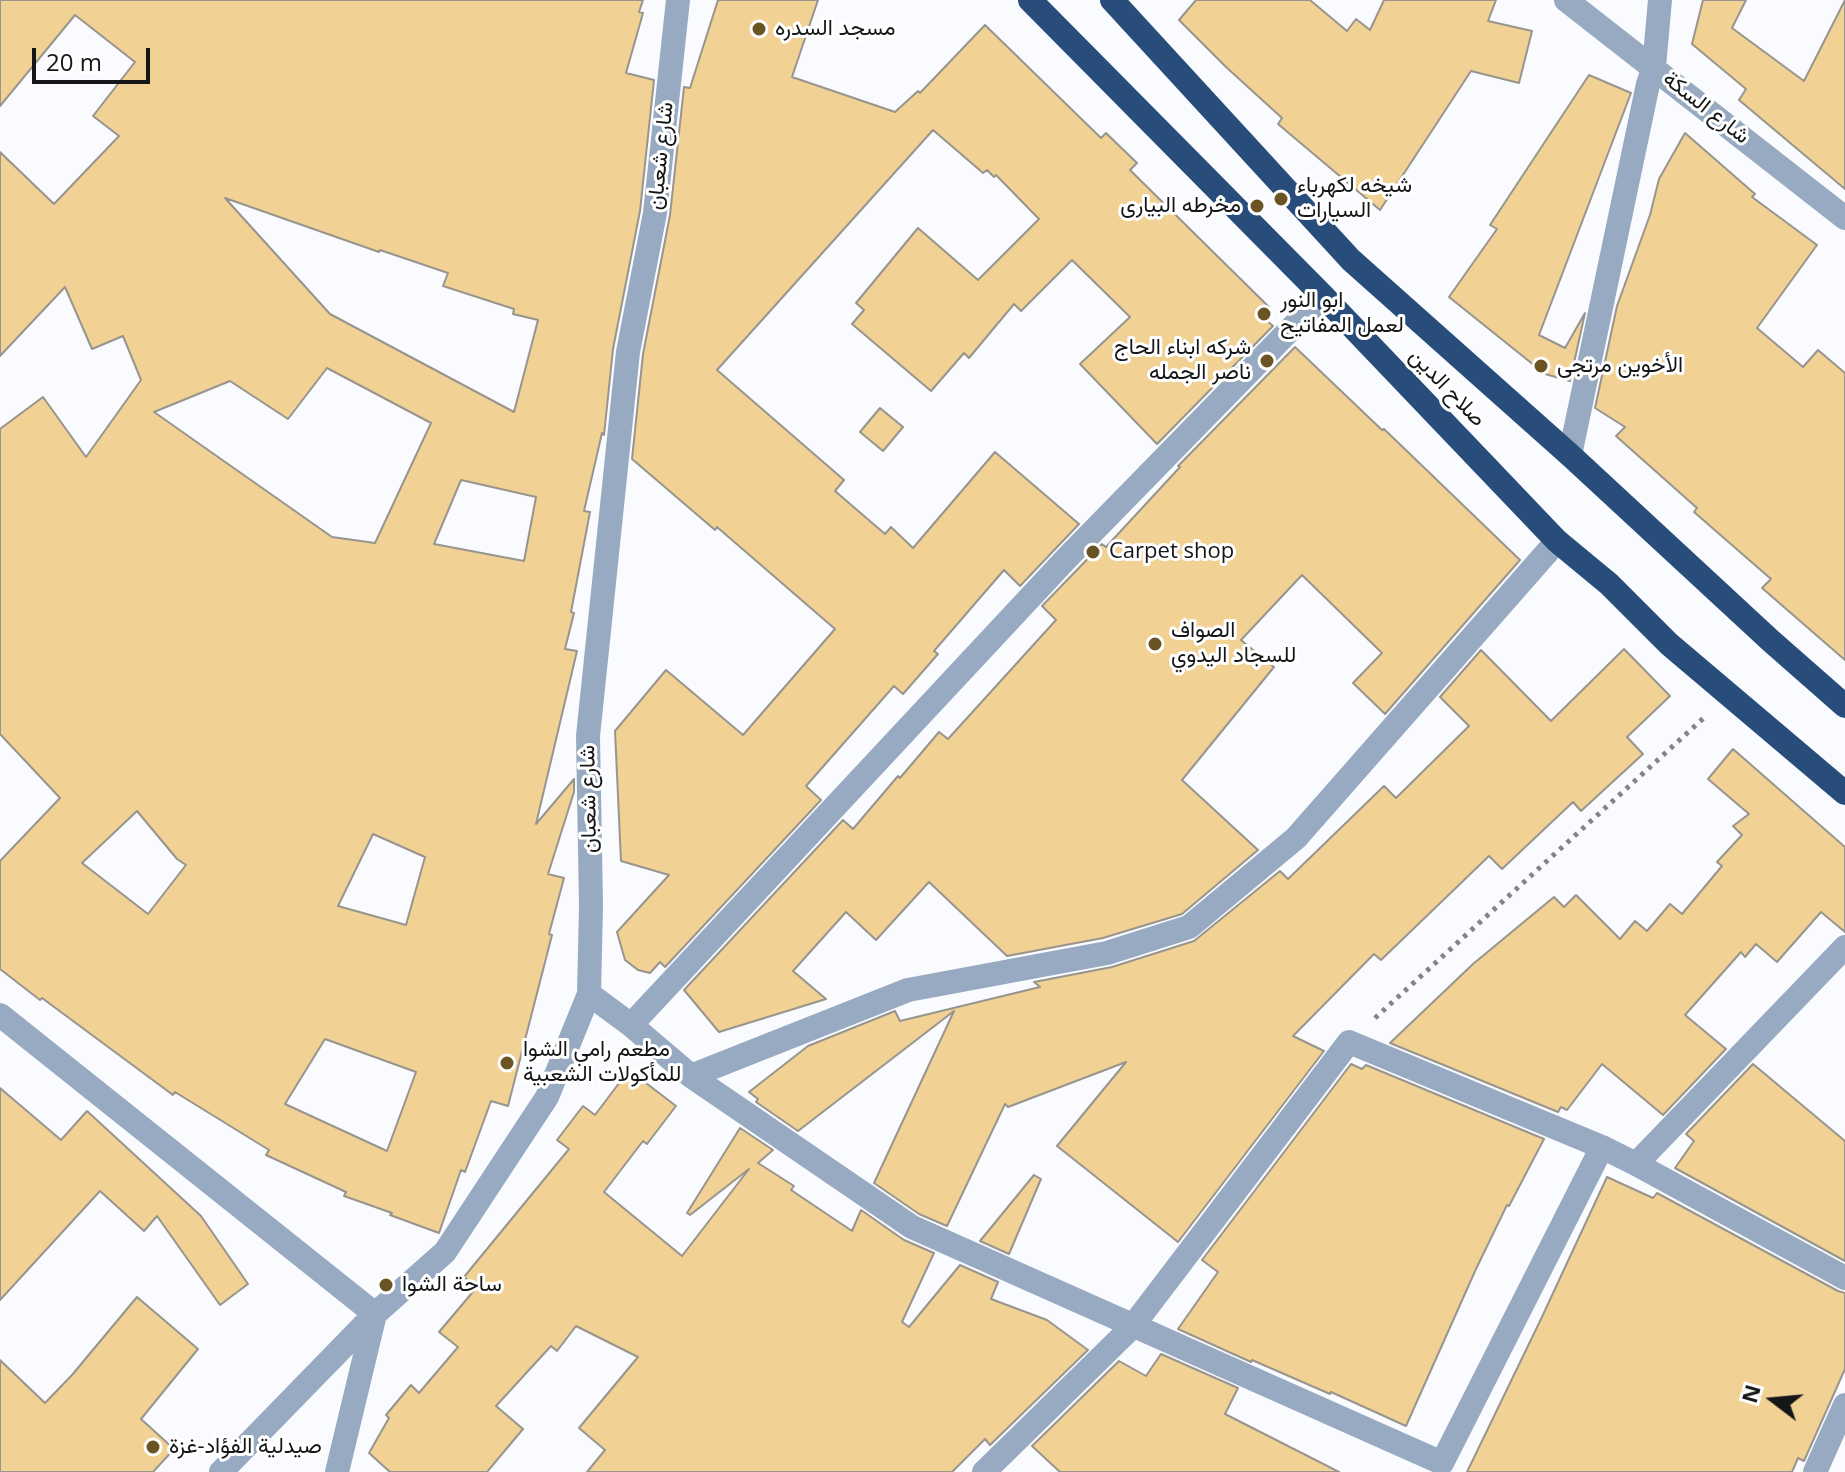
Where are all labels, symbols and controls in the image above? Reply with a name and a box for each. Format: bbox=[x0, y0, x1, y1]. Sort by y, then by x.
place label: مسجد السدره bbox=[775, 16, 895, 42]
marker: مسجد السدره bbox=[750, 20, 768, 38]
scale bar bbox=[36, 32, 154, 82]
text: 20 m bbox=[46, 45, 102, 78]
street label: شارع السكة bbox=[1657, 66, 1755, 150]
street label: شارع شعبان bbox=[642, 101, 680, 211]
place label: شيخه لكهرباء السيارات bbox=[1297, 173, 1412, 224]
marker: شيخه لكهرباء السيارات bbox=[1272, 190, 1290, 208]
place label: مخرطه البيارى bbox=[1120, 193, 1241, 219]
marker: مخرطه البيارى bbox=[1248, 197, 1266, 215]
place label: ابو النور لعمل المفاتيح bbox=[1280, 288, 1404, 340]
marker: ابو النور لعمل المفاتيح bbox=[1255, 305, 1273, 323]
place label: شركه ابناء الحاج ناصر الجمله bbox=[1114, 335, 1251, 386]
street label: صلاح الدين bbox=[1403, 343, 1491, 433]
marker: شركه ابناء الحاج ناصر الجمله bbox=[1258, 352, 1276, 370]
place label: الأخوين مرتجى bbox=[1557, 353, 1683, 379]
marker: الأخوين مرتجى bbox=[1532, 357, 1550, 375]
place label: Carpet shop bbox=[1109, 539, 1234, 565]
marker: Carpet shop bbox=[1084, 543, 1102, 561]
place label: الصواف للسجاد اليدوي bbox=[1171, 618, 1296, 670]
marker: الصواف للسجاد اليدوي bbox=[1146, 635, 1164, 653]
street label: شارع شعبان bbox=[575, 745, 603, 853]
place label: مطعم رامي الشوا للمأكولات الشعبية bbox=[523, 1037, 681, 1088]
marker: مطعم رامي الشوا للمأكولات الشعبية bbox=[498, 1054, 516, 1072]
place label: ساحة الشوا bbox=[402, 1272, 502, 1298]
marker: ساحة الشوا bbox=[377, 1276, 395, 1294]
north arrow bbox=[1733, 1360, 1813, 1440]
text: N bbox=[1733, 1381, 1767, 1406]
place label: صيدلية الفؤاد-غزة bbox=[169, 1434, 322, 1460]
marker: صيدلية الفؤاد-غزة bbox=[144, 1438, 162, 1456]

